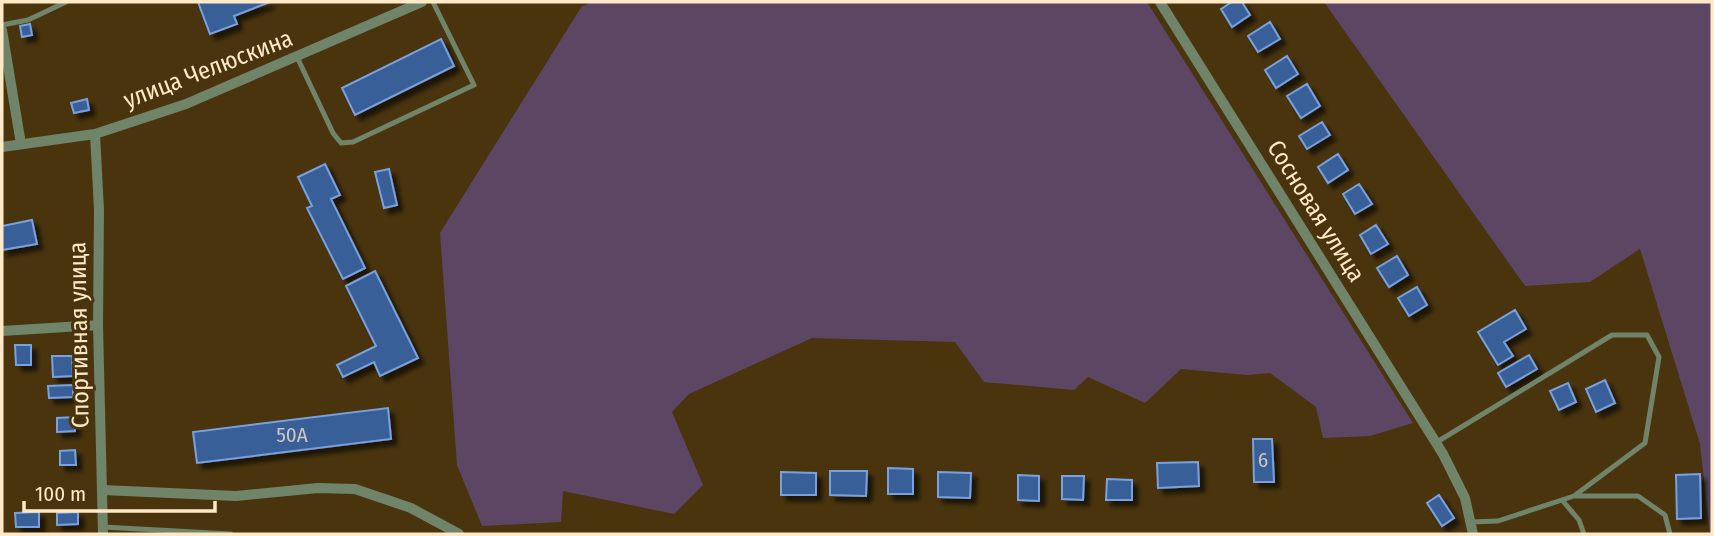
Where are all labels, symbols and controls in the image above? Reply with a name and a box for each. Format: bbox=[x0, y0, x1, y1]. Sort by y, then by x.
street label: улица Челюскина bbox=[119, 24, 297, 114]
street label: Сосновая улица bbox=[1261, 135, 1371, 287]
street label: Спортивная улица bbox=[63, 242, 95, 428]
house number: 50А bbox=[276, 422, 308, 448]
house number: 6 bbox=[1258, 447, 1268, 473]
scale bar bbox=[24, 470, 215, 514]
text: 100 m bbox=[35, 481, 86, 507]

